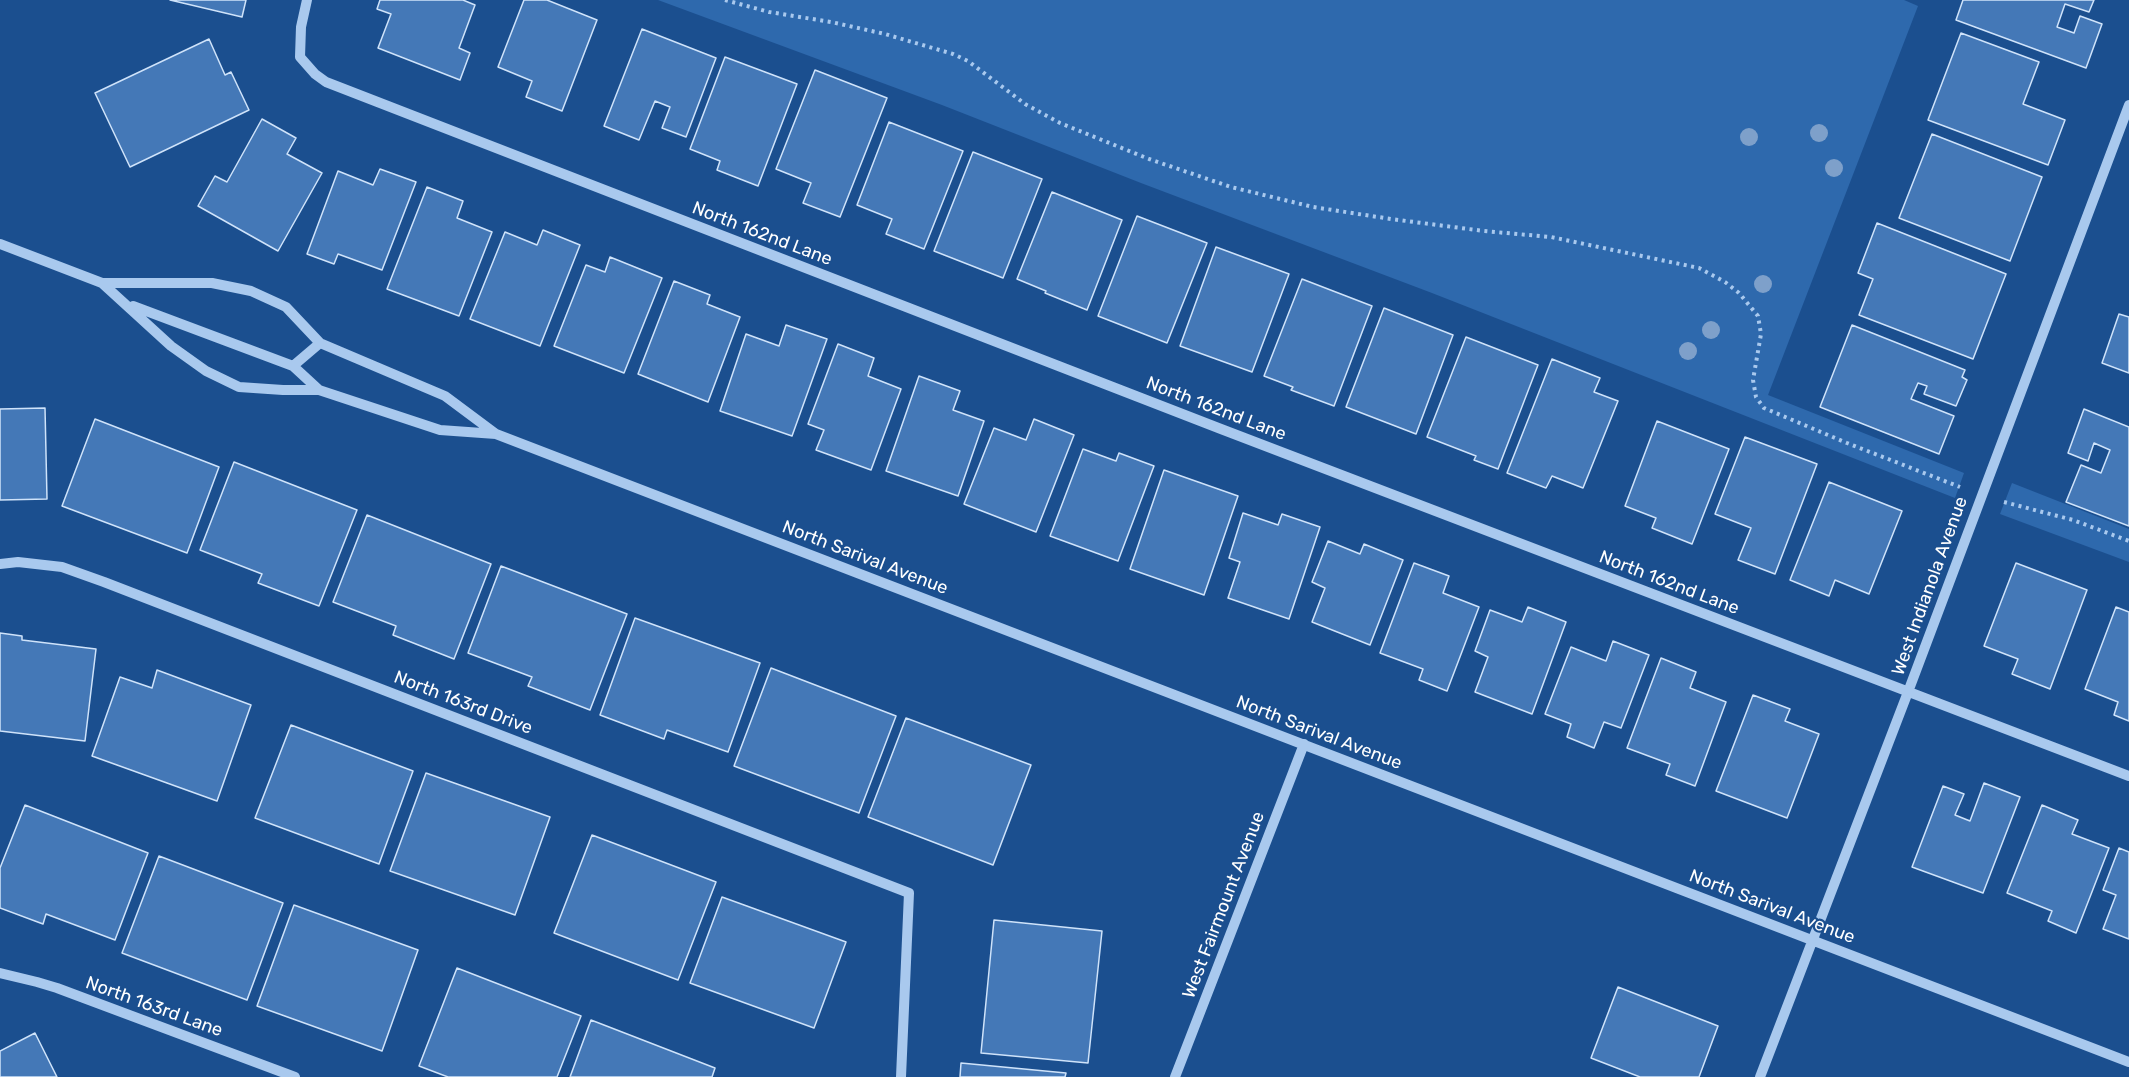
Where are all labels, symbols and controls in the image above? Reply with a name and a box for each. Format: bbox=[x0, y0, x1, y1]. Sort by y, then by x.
street label: North 162nd Lane bbox=[689, 197, 835, 271]
street label: North 162nd Lane bbox=[1143, 372, 1289, 446]
street label: West Indianola Avenue bbox=[1888, 494, 1972, 678]
street label: North Sarival Avenue bbox=[779, 516, 951, 600]
street label: North 162nd Lane bbox=[1596, 546, 1742, 620]
street label: North 163rd Drive bbox=[391, 667, 535, 739]
street label: North Sarival Avenue bbox=[1233, 691, 1405, 775]
street label: West Fairmount Avenue bbox=[1178, 809, 1270, 1001]
street label: North Sarival Avenue bbox=[1686, 865, 1858, 949]
street label: North 163rd Lane bbox=[83, 972, 225, 1042]

